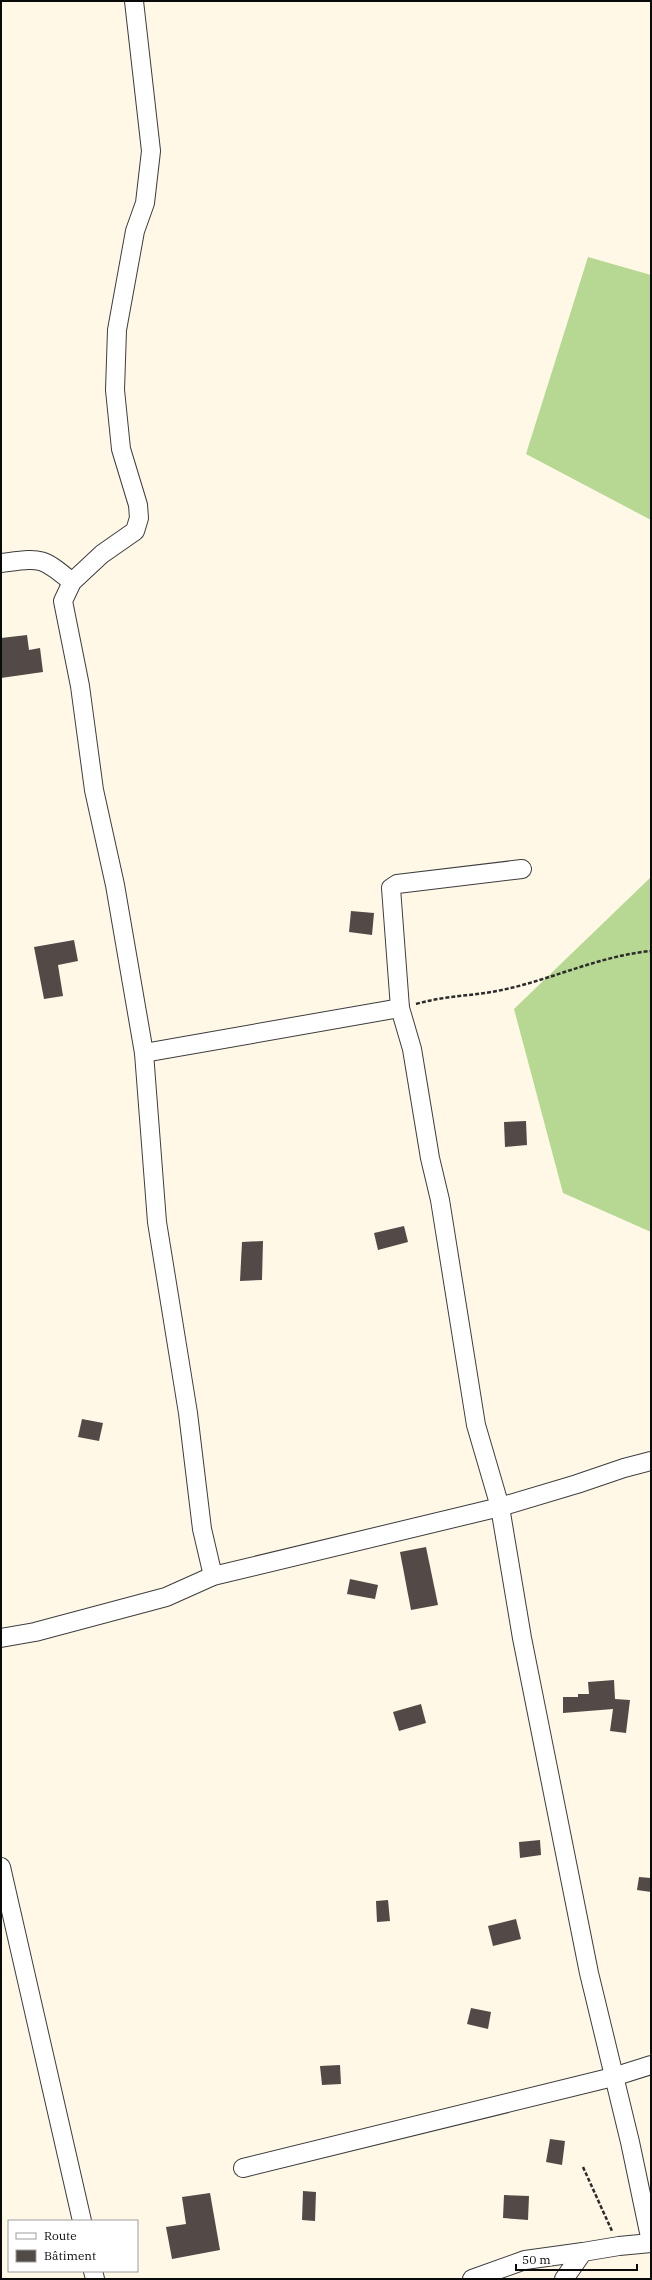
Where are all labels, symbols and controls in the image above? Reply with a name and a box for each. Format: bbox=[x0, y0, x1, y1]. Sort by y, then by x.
legend bbox=[8, 2220, 138, 2272]
text: Route bbox=[44, 2228, 77, 2243]
scale bar bbox=[516, 2246, 637, 2272]
text: Bâtiment bbox=[44, 2248, 96, 2263]
text: 50 m bbox=[522, 2252, 551, 2267]

